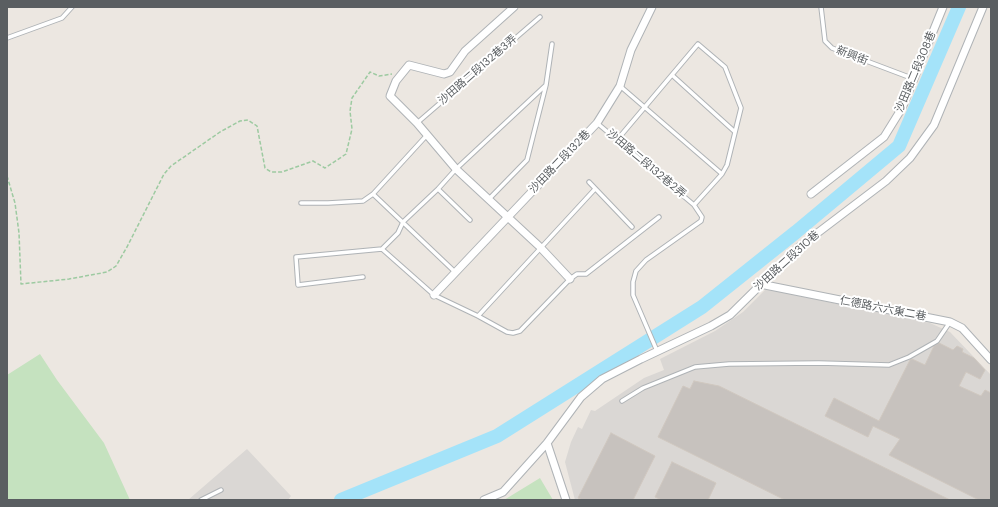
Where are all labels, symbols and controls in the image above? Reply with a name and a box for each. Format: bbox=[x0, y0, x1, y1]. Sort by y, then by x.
street label: 沙田路二段308巷 bbox=[893, 30, 939, 114]
street label: 沙田路二段132巷3弄 bbox=[436, 32, 520, 108]
street label: 新興街 bbox=[834, 44, 870, 68]
street label: 沙田路二段132巷2弄 bbox=[604, 127, 688, 201]
street label: 沙田路二段132巷 bbox=[527, 128, 593, 196]
street label: 沙田路二段310巷 bbox=[752, 228, 822, 294]
street label: 仁德路六六東二巷 bbox=[839, 294, 927, 324]

